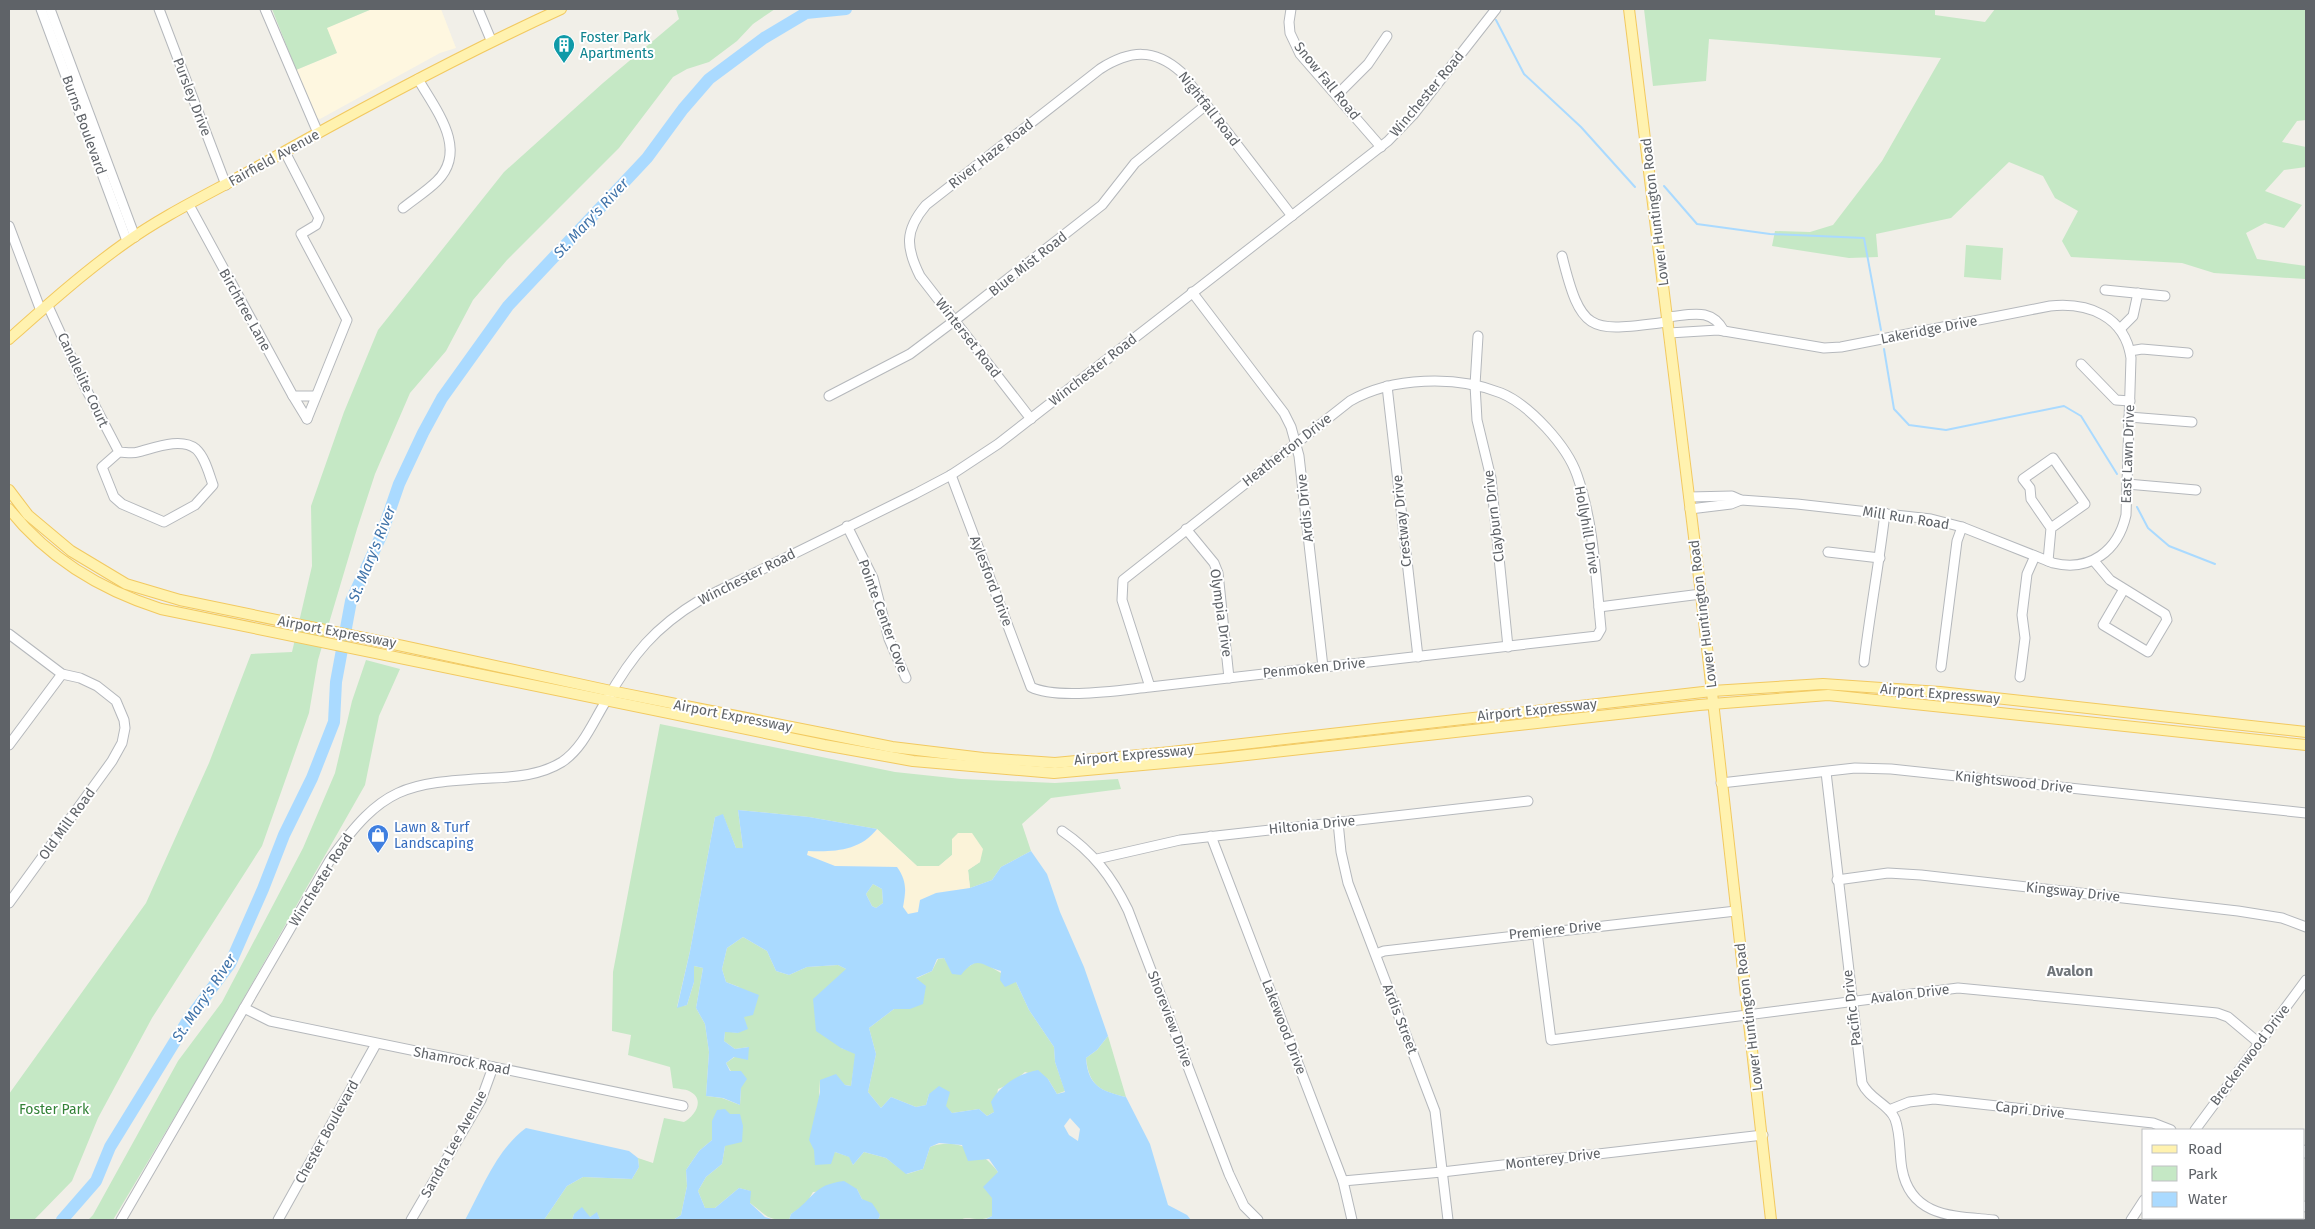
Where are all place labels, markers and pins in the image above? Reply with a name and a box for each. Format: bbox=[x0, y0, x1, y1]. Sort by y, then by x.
place label: Foster Park Apartments bbox=[580, 29, 654, 62]
building icon: Foster Park Apartments bbox=[552, 33, 576, 64]
place label: Lawn & Turf Landscaping bbox=[394, 819, 474, 852]
shop icon: Lawn & Turf Landscaping bbox=[366, 823, 390, 854]

